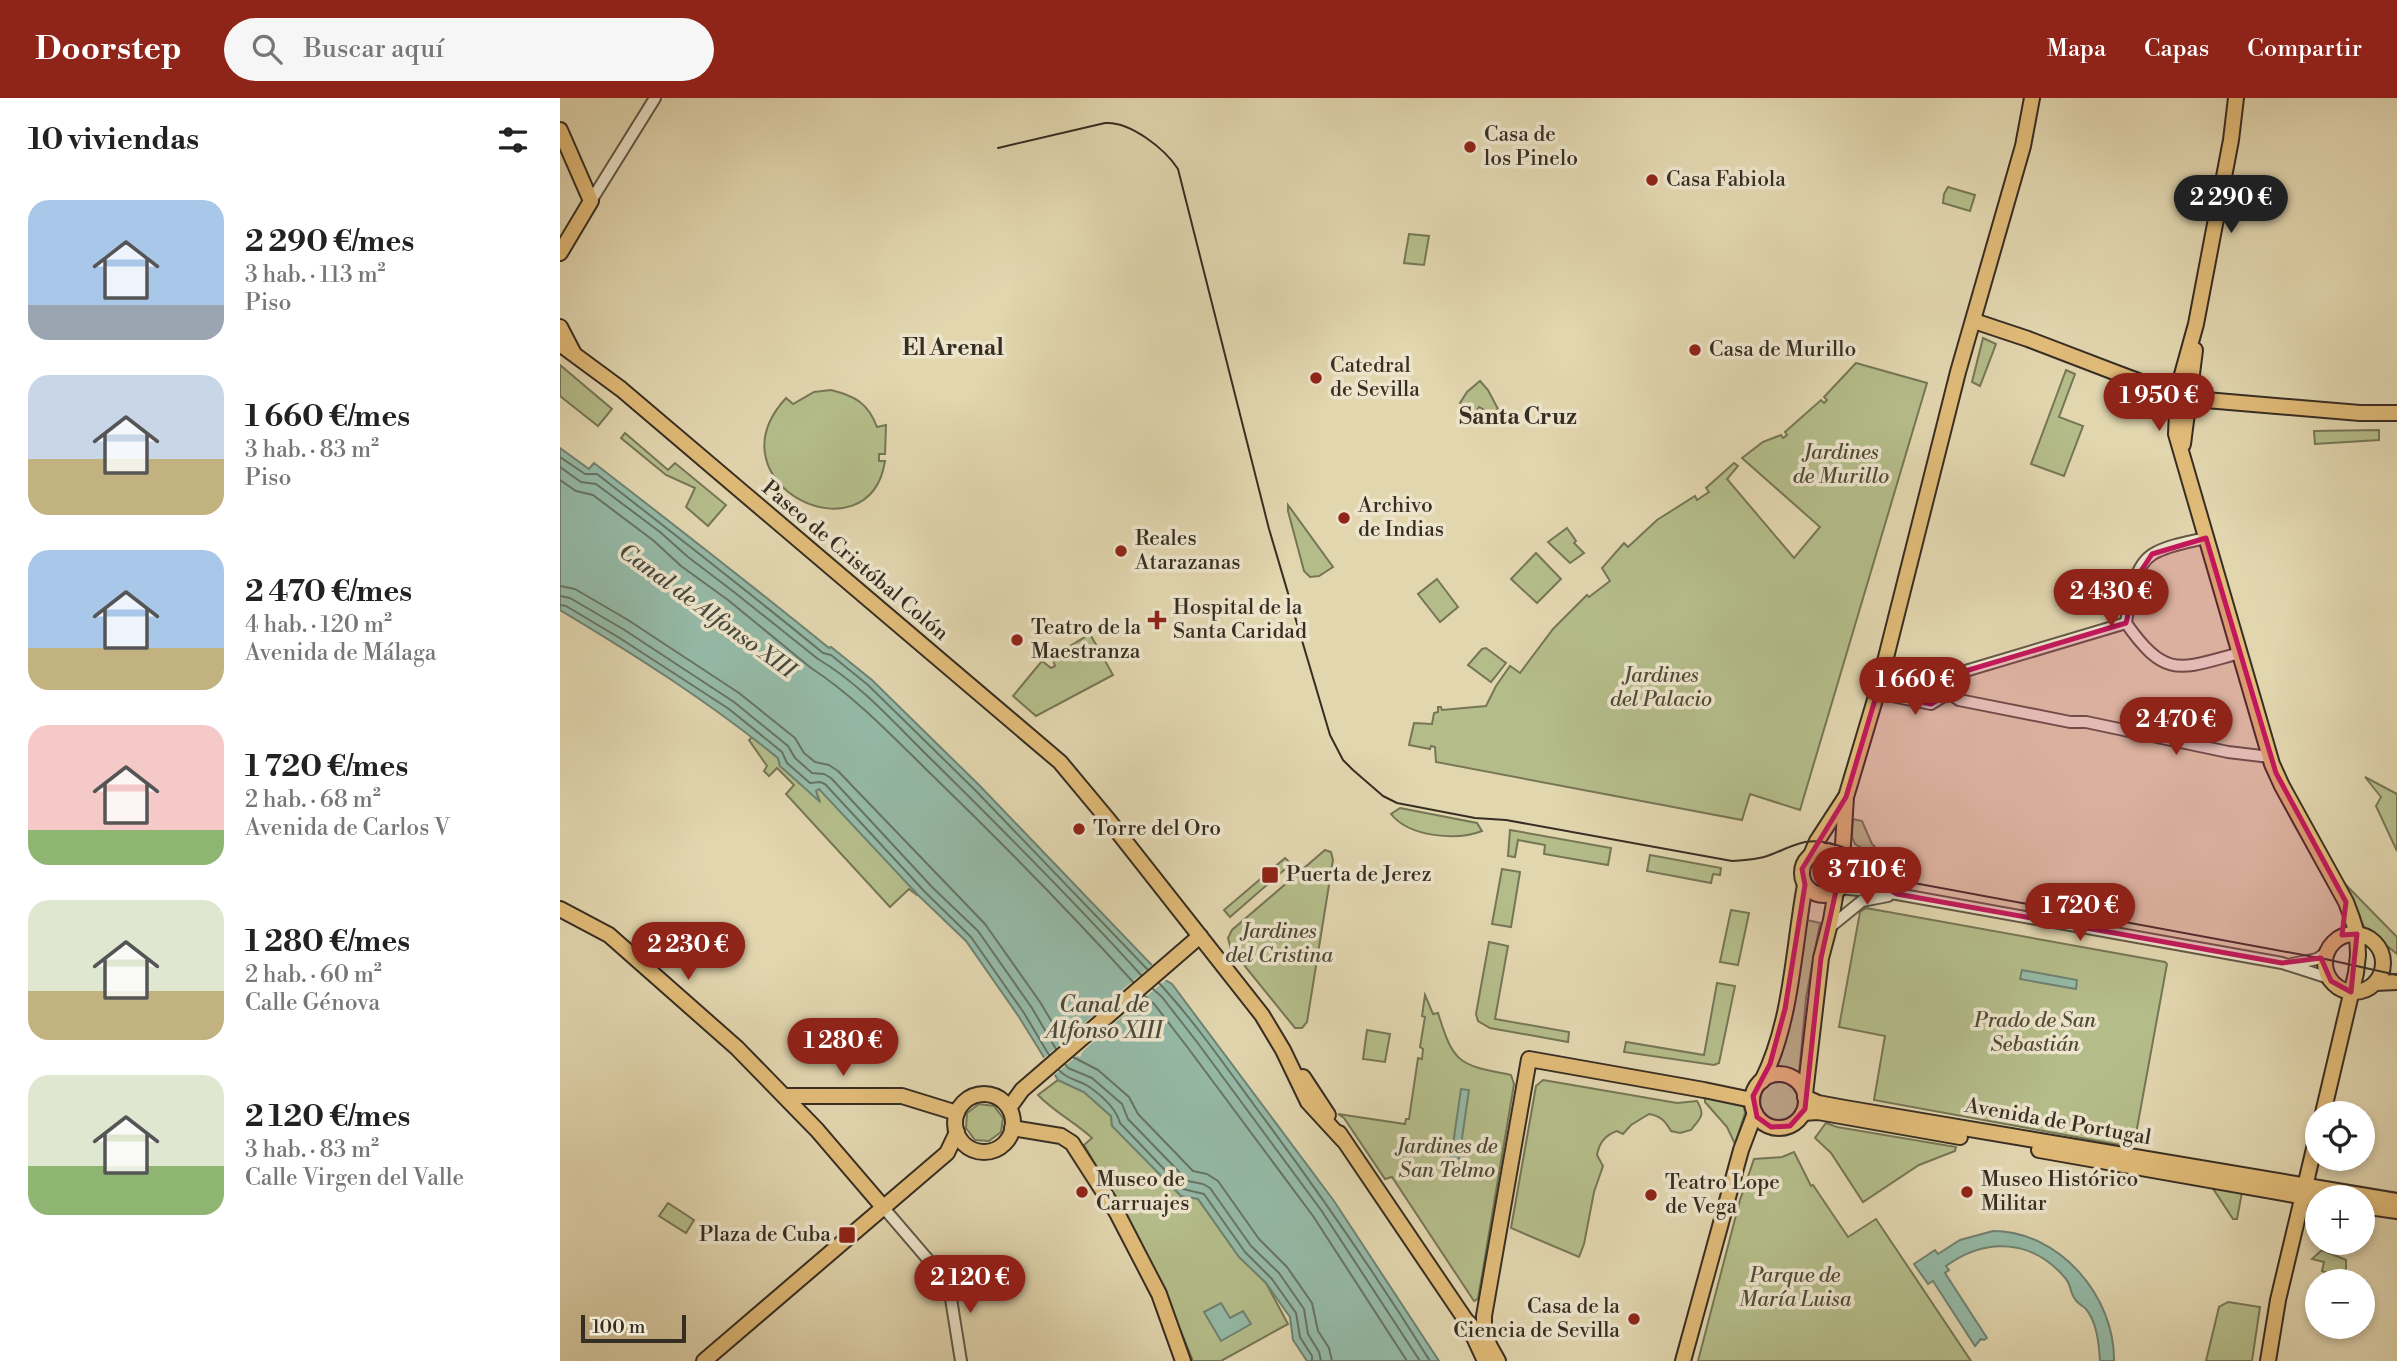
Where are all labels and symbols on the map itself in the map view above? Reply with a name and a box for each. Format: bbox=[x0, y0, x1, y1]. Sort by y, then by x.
place label: Casa de los Pinelo bbox=[1484, 122, 1578, 172]
marker: Casa de los Pinelo bbox=[1462, 139, 1478, 155]
place label: Casa Fabiola bbox=[1666, 167, 1786, 193]
marker: Casa Fabiola bbox=[1644, 172, 1660, 188]
pin: 2 290 € bbox=[2166, 176, 2296, 235]
district label: El Arenal bbox=[902, 334, 1004, 362]
place label: Casa de Murillo bbox=[1709, 337, 1856, 363]
marker: Casa de Murillo bbox=[1687, 342, 1703, 358]
place label: Catedral de Sevilla bbox=[1330, 353, 1420, 403]
marker: Catedral de Sevilla bbox=[1308, 370, 1324, 386]
pin: 1 950 € bbox=[2094, 374, 2224, 433]
district label: Santa Cruz bbox=[1459, 403, 1577, 431]
park label: Jardines de Murillo bbox=[1793, 440, 1889, 490]
street label: Paseo de Cristóbal Colón bbox=[756, 475, 954, 647]
place label: Archivo de Indias bbox=[1357, 493, 1444, 543]
marker: Archivo de Indias bbox=[1336, 510, 1352, 526]
place label: Reales Atarazanas bbox=[1134, 526, 1240, 576]
water label: Canal de Alfonso XIII bbox=[613, 537, 803, 686]
marker: Reales Atarazanas bbox=[1113, 543, 1129, 559]
pin: 2 430 € bbox=[2046, 570, 2176, 629]
place label: Hospital de la Santa Caridad bbox=[1173, 595, 1307, 645]
marker: Hospital de la Santa Caridad bbox=[1147, 610, 1167, 630]
place label: Teatro de la Maestranza bbox=[1031, 615, 1142, 665]
marker: Teatro de la Maestranza bbox=[1009, 632, 1025, 648]
pin: 1 660 € bbox=[1850, 658, 1980, 717]
park label: Jardines del Palacio bbox=[1610, 663, 1712, 713]
pin: 2 470 € bbox=[2111, 698, 2241, 757]
place label: Torre del Oro bbox=[1093, 816, 1221, 842]
marker: Torre del Oro bbox=[1071, 821, 1087, 837]
pin: 3 710 € bbox=[1802, 848, 1932, 907]
place label: Puerta de Jerez bbox=[1286, 862, 1432, 888]
marker: Puerta de Jerez bbox=[1260, 865, 1280, 885]
pin: 1 720 € bbox=[2015, 884, 2145, 943]
park label: Jardines del Cristina bbox=[1225, 919, 1333, 969]
pin: 2 230 € bbox=[623, 922, 753, 982]
water label: Canal de Alfonso XIII bbox=[1043, 991, 1165, 1045]
park label: Prado de San Sebastián bbox=[1973, 1008, 2096, 1058]
pin: 1 280 € bbox=[778, 1018, 908, 1078]
street label: Avenida de Portugal bbox=[1962, 1093, 2153, 1151]
park label: Jardines de San Telmo bbox=[1394, 1134, 1498, 1184]
place label: Museo de Carruajes bbox=[1096, 1167, 1189, 1217]
place label: Museo Histórico Militar bbox=[1981, 1167, 2138, 1217]
place label: Teatro Lope de Vega bbox=[1665, 1170, 1780, 1220]
marker: Museo de Carruajes bbox=[1074, 1184, 1090, 1200]
marker: Museo Histórico Militar bbox=[1959, 1184, 1975, 1200]
marker: Teatro Lope de Vega bbox=[1643, 1187, 1659, 1203]
place label: Plaza de Cuba bbox=[699, 1222, 831, 1248]
marker: Plaza de Cuba bbox=[837, 1225, 857, 1245]
pin: 2 120 € bbox=[905, 1256, 1035, 1315]
park label: Parque de María Luisa bbox=[1739, 1263, 1852, 1313]
place label: Casa de la Ciencia de Sevilla bbox=[1453, 1294, 1620, 1344]
marker: Casa de la Ciencia de Sevilla bbox=[1626, 1311, 1642, 1327]
scale bar bbox=[581, 1312, 686, 1344]

